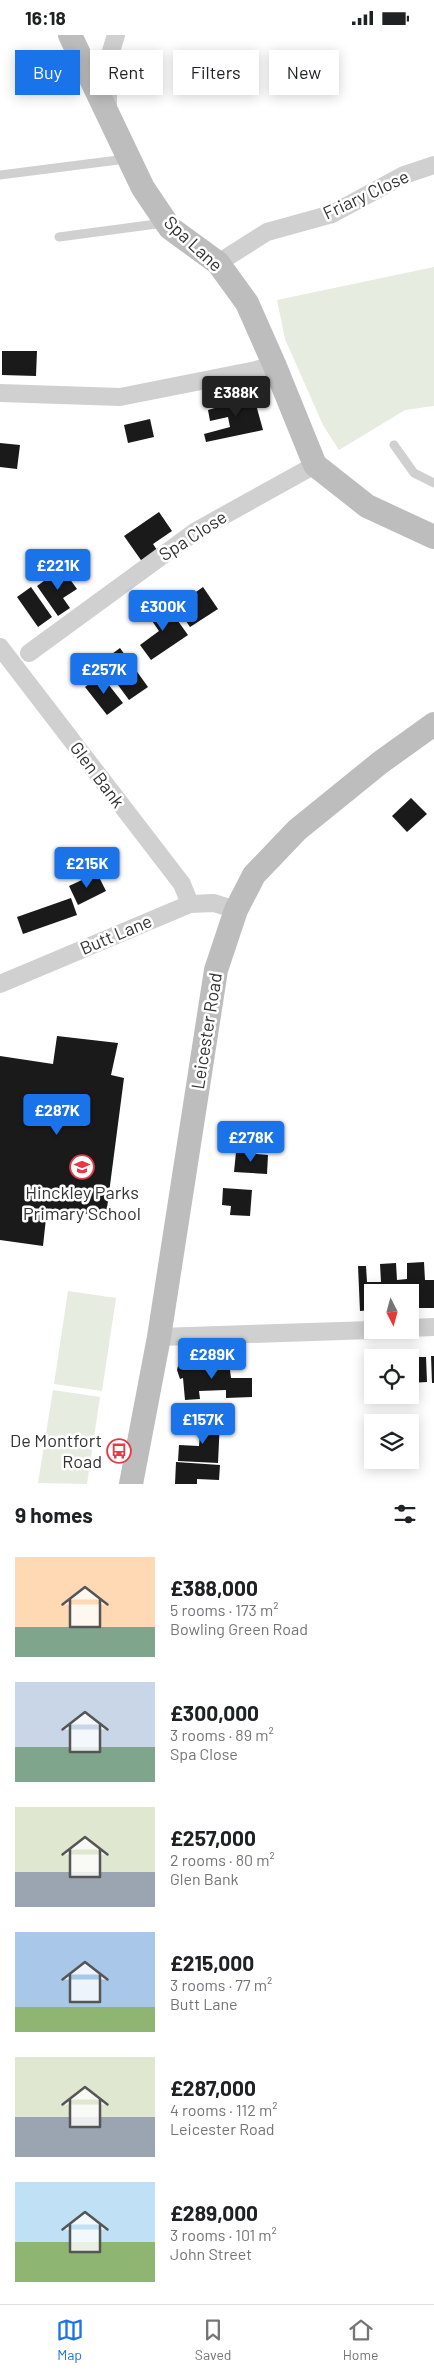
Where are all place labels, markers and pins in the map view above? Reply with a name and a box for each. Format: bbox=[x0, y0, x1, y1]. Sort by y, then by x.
pin: £388K bbox=[201, 375, 271, 418]
pin: £221K bbox=[23, 549, 93, 591]
pin: £300K bbox=[128, 589, 198, 632]
pin: £257K bbox=[69, 653, 139, 695]
pin: £215K bbox=[52, 847, 122, 889]
pin: £287K bbox=[22, 1093, 92, 1136]
pin: £278K bbox=[216, 1121, 286, 1163]
school or university icon: Hinckley Parks Primary School bbox=[69, 1154, 95, 1180]
place label: Hinckley Parks Primary School bbox=[23, 1181, 141, 1224]
pin: £289K bbox=[177, 1337, 247, 1380]
pin: £157K bbox=[168, 1403, 238, 1445]
place label: De Montfort Road bbox=[10, 1429, 102, 1472]
bus stop icon: De Montfort Road bbox=[106, 1438, 132, 1464]

